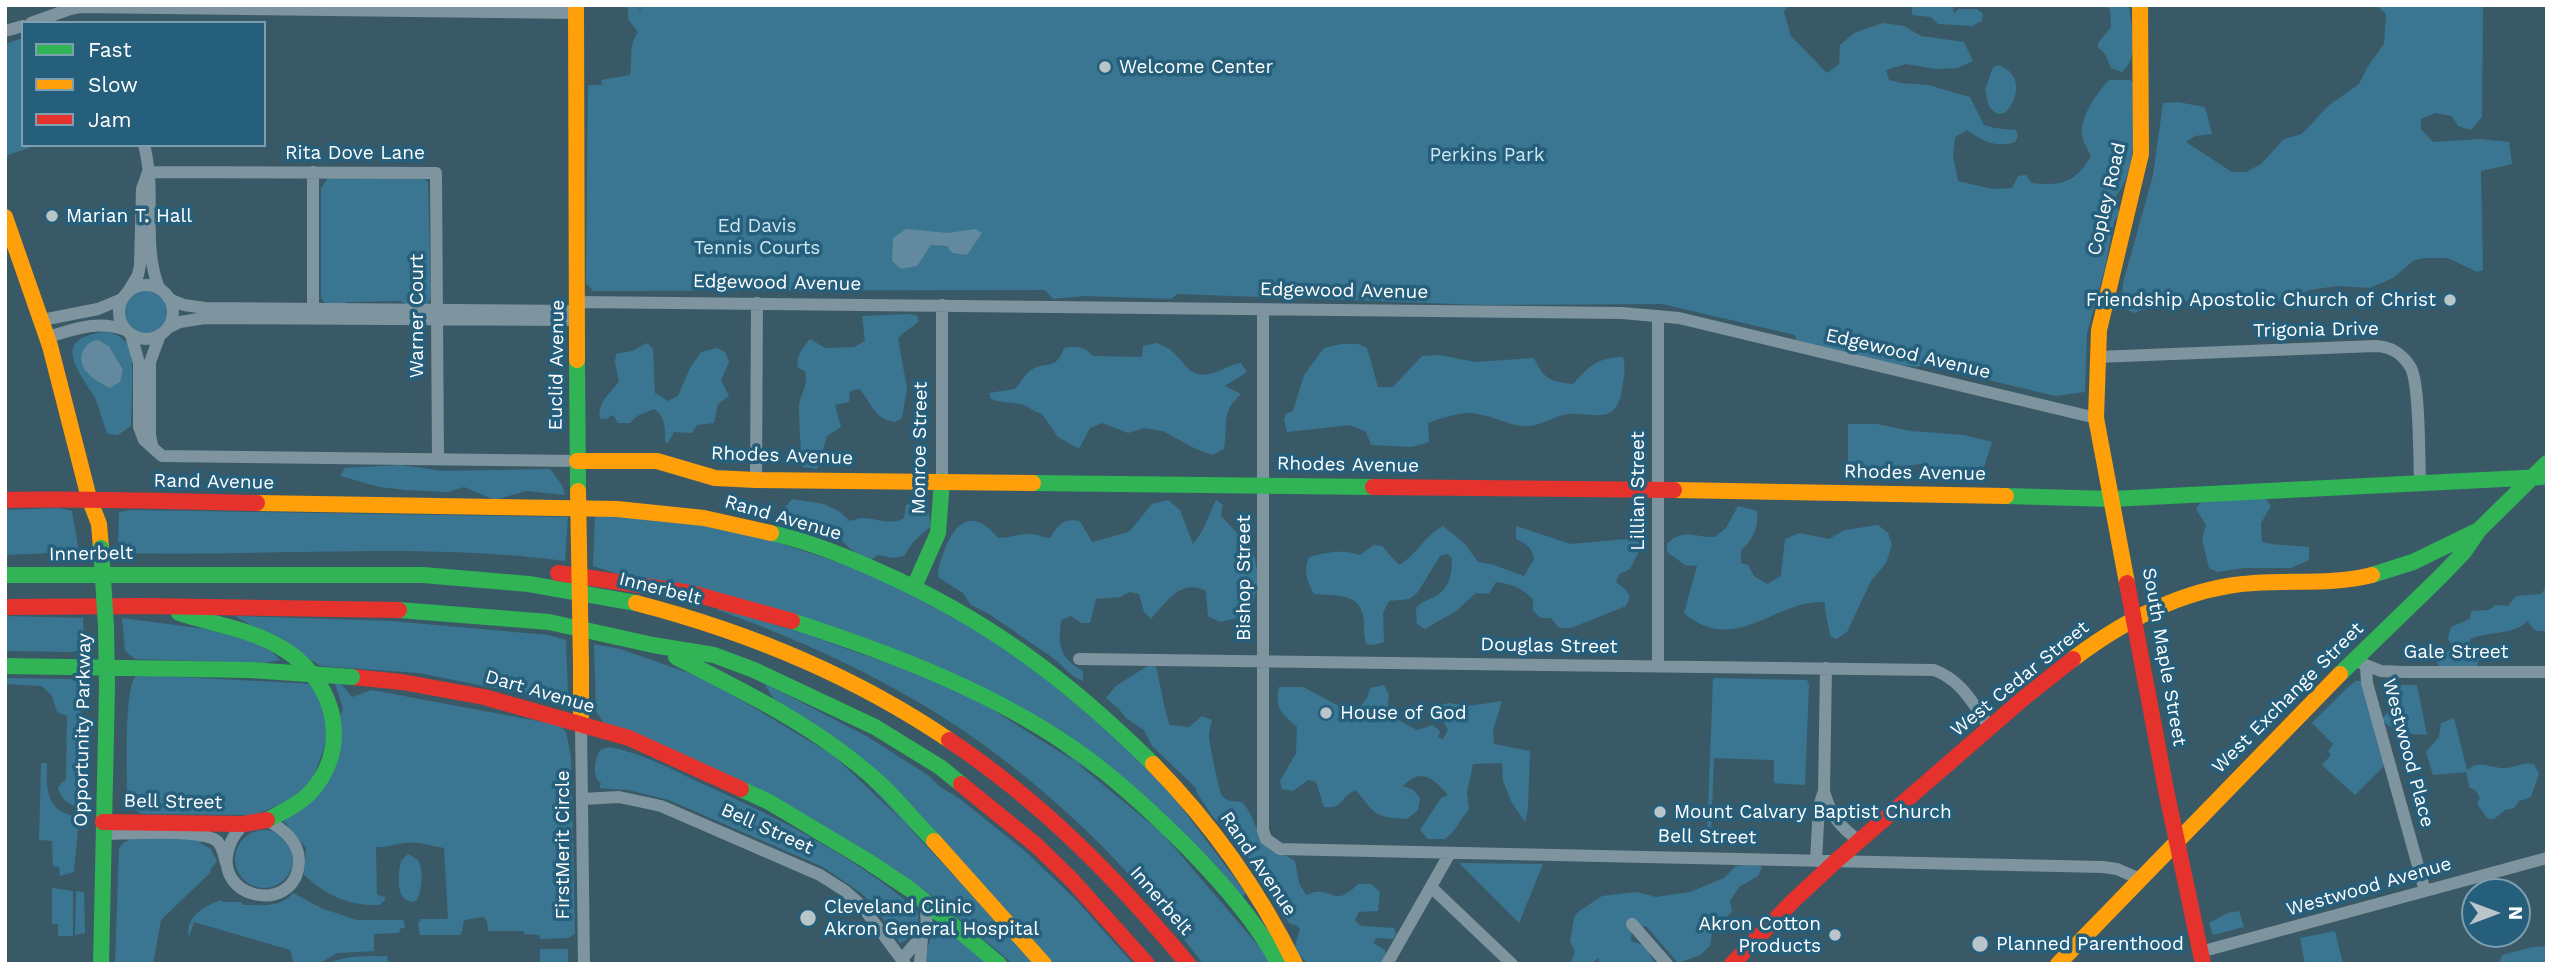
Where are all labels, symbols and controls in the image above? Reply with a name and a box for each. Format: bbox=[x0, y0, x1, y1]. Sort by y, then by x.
legend bbox=[21, 21, 266, 147]
text: Fast bbox=[88, 37, 132, 62]
place label: Welcome Center bbox=[1119, 56, 1273, 78]
marker: Welcome Center bbox=[1097, 59, 1113, 75]
text: Slow bbox=[88, 72, 138, 97]
text: Jam bbox=[88, 107, 131, 132]
street label: Copley Road bbox=[2083, 140, 2131, 258]
street label: Rita Dove Lane bbox=[285, 142, 425, 164]
park label: Perkins Park bbox=[1429, 144, 1545, 166]
place label: Marian T. Hall bbox=[66, 205, 192, 227]
marker: Marian T. Hall bbox=[44, 208, 60, 224]
park label: Ed Davis Tennis Courts bbox=[694, 215, 820, 259]
street label: Warner Court bbox=[406, 254, 428, 378]
street label: Edgewood Avenue bbox=[693, 270, 861, 296]
street label: Edgewood Avenue bbox=[1260, 278, 1428, 304]
place label: Friendship Apostolic Church of Christ bbox=[2086, 289, 2436, 311]
marker: Friendship Apostolic Church of Christ bbox=[2442, 292, 2458, 308]
street label: Euclid Avenue bbox=[544, 299, 570, 431]
street label: Trigonia Drive bbox=[2253, 318, 2379, 342]
street label: Edgewood Avenue bbox=[1823, 324, 1993, 384]
street label: Monroe Street bbox=[907, 381, 933, 515]
street label: Lillian Street bbox=[1627, 431, 1649, 551]
street label: Rhodes Avenue bbox=[711, 442, 853, 470]
street label: Rhodes Avenue bbox=[1277, 452, 1419, 478]
street label: Rhodes Avenue bbox=[1844, 460, 1986, 486]
street label: Rand Avenue bbox=[153, 470, 275, 494]
street label: Rand Avenue bbox=[722, 490, 844, 546]
street label: Bishop Street bbox=[1233, 515, 1255, 641]
street label: Innerbelt bbox=[49, 542, 133, 566]
street label: South Maple Street bbox=[2137, 566, 2191, 748]
street label: Innerbelt bbox=[616, 568, 704, 610]
street label: West Cedar Street bbox=[1946, 616, 2094, 742]
street label: West Exchange Street bbox=[2208, 618, 2368, 778]
street label: Opportunity Parkway bbox=[70, 633, 96, 827]
street label: Douglas Street bbox=[1480, 633, 1618, 659]
street label: Gale Street bbox=[2404, 641, 2508, 663]
street label: Dart Avenue bbox=[482, 665, 598, 719]
street label: Westwood Place bbox=[2377, 676, 2439, 830]
place label: House of God bbox=[1340, 702, 1467, 724]
marker: House of God bbox=[1318, 705, 1334, 721]
street label: FirstMerit Circle bbox=[552, 770, 574, 920]
street label: Bell Street bbox=[123, 790, 223, 814]
street label: Bell Street bbox=[717, 799, 817, 859]
place label: Mount Calvary Baptist Church bbox=[1674, 801, 1952, 823]
marker: Mount Calvary Baptist Church bbox=[1652, 804, 1668, 820]
street label: Rand Avenue bbox=[1215, 808, 1301, 920]
street label: Bell Street bbox=[1657, 825, 1757, 849]
street label: Westwood Avenue bbox=[2284, 853, 2454, 921]
street label: Innerbelt bbox=[1125, 862, 1197, 940]
north arrow bbox=[2461, 878, 2531, 948]
place label: Cleveland Clinic Akron General Hospital bbox=[824, 896, 1039, 940]
text: N bbox=[2504, 906, 2527, 920]
marker: Cleveland Clinic Akron General Hospital bbox=[798, 908, 818, 928]
place label: Akron Cotton Products bbox=[1698, 913, 1821, 957]
marker: Akron Cotton Products bbox=[1827, 927, 1843, 943]
place label: Planned Parenthood bbox=[1996, 933, 2184, 955]
marker: Planned Parenthood bbox=[1970, 934, 1990, 954]

